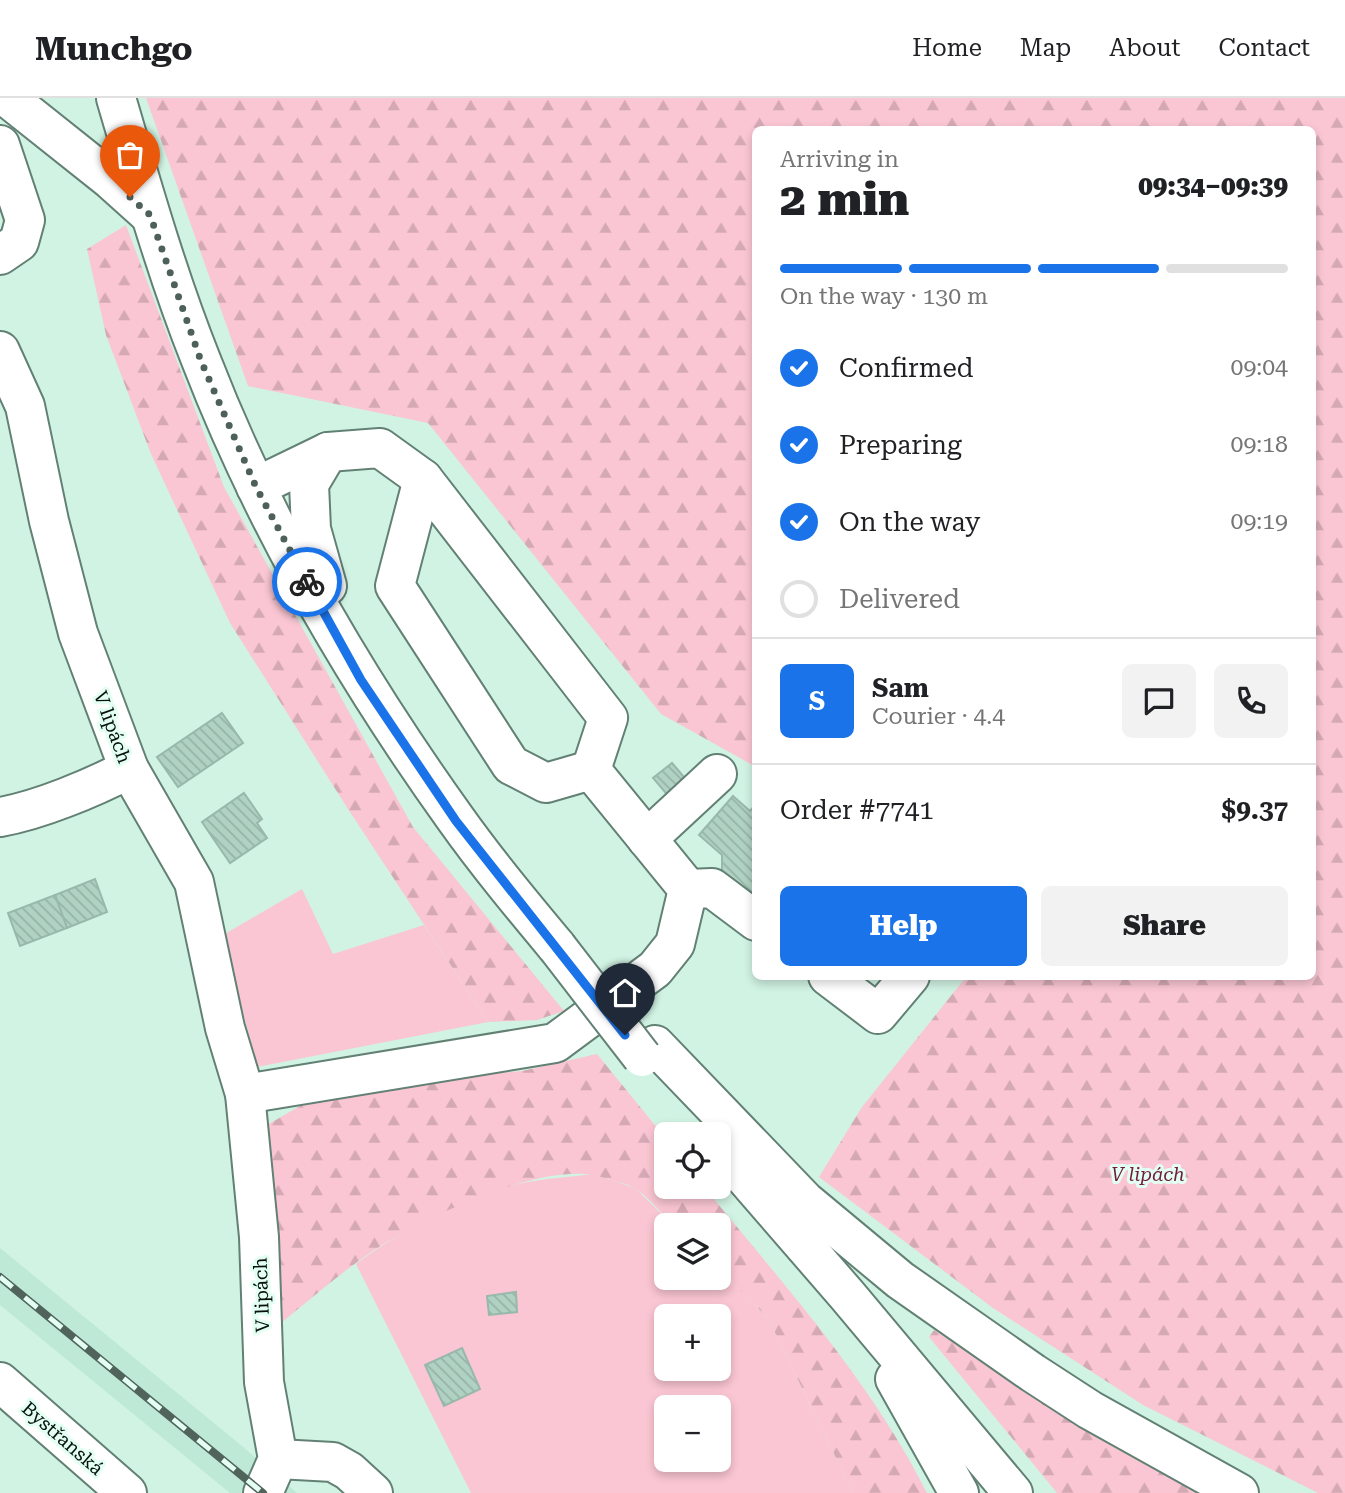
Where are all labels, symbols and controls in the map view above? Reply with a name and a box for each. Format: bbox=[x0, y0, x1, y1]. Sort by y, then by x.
text: Munchgo bbox=[35, 29, 193, 68]
text: Home bbox=[912, 34, 982, 62]
text: Map bbox=[1020, 34, 1071, 62]
text: About bbox=[1109, 34, 1180, 62]
text: Contact bbox=[1218, 34, 1310, 62]
pin bbox=[100, 125, 160, 197]
icon: bag bbox=[111, 136, 149, 174]
text: Arriving in bbox=[780, 146, 899, 173]
text: 09:34–09:39 bbox=[1138, 171, 1288, 201]
text: 2 min bbox=[780, 172, 909, 226]
text: On the way · 130 m bbox=[780, 283, 988, 310]
icon: check bbox=[780, 349, 818, 387]
text: Confirmed bbox=[839, 353, 974, 383]
text: 09:04 bbox=[1231, 354, 1288, 381]
icon: check bbox=[780, 426, 818, 464]
text: Preparing bbox=[839, 430, 962, 460]
text: 09:18 bbox=[1231, 431, 1288, 458]
icon: check bbox=[780, 503, 818, 541]
text: On the way bbox=[839, 507, 980, 537]
text: 09:19 bbox=[1231, 508, 1288, 535]
courier bbox=[272, 547, 342, 617]
icon: bike bbox=[288, 563, 326, 601]
text: Delivered bbox=[839, 584, 960, 614]
button: chat bbox=[1122, 664, 1196, 738]
button: phone bbox=[1214, 664, 1288, 738]
text: Sam bbox=[872, 673, 929, 703]
text: S bbox=[809, 686, 825, 716]
street label: V lipách bbox=[89, 688, 136, 766]
text: Courier · 4.4 bbox=[872, 703, 1005, 730]
text: Order #7741 bbox=[780, 795, 934, 825]
text: $9.37 bbox=[1222, 795, 1288, 825]
button: Help bbox=[780, 886, 1027, 966]
button: Share bbox=[1041, 886, 1288, 966]
pin bbox=[595, 963, 655, 1035]
icon: home bbox=[606, 974, 644, 1012]
map controls bbox=[654, 1122, 731, 1472]
button: locate bbox=[654, 1122, 731, 1199]
park label: V lipách bbox=[1111, 1163, 1185, 1186]
button: layers bbox=[654, 1213, 731, 1290]
street label: V lipách bbox=[249, 1257, 274, 1333]
button: + bbox=[654, 1304, 731, 1381]
button: − bbox=[654, 1395, 731, 1472]
street label: Bystřanská bbox=[17, 1397, 109, 1481]

